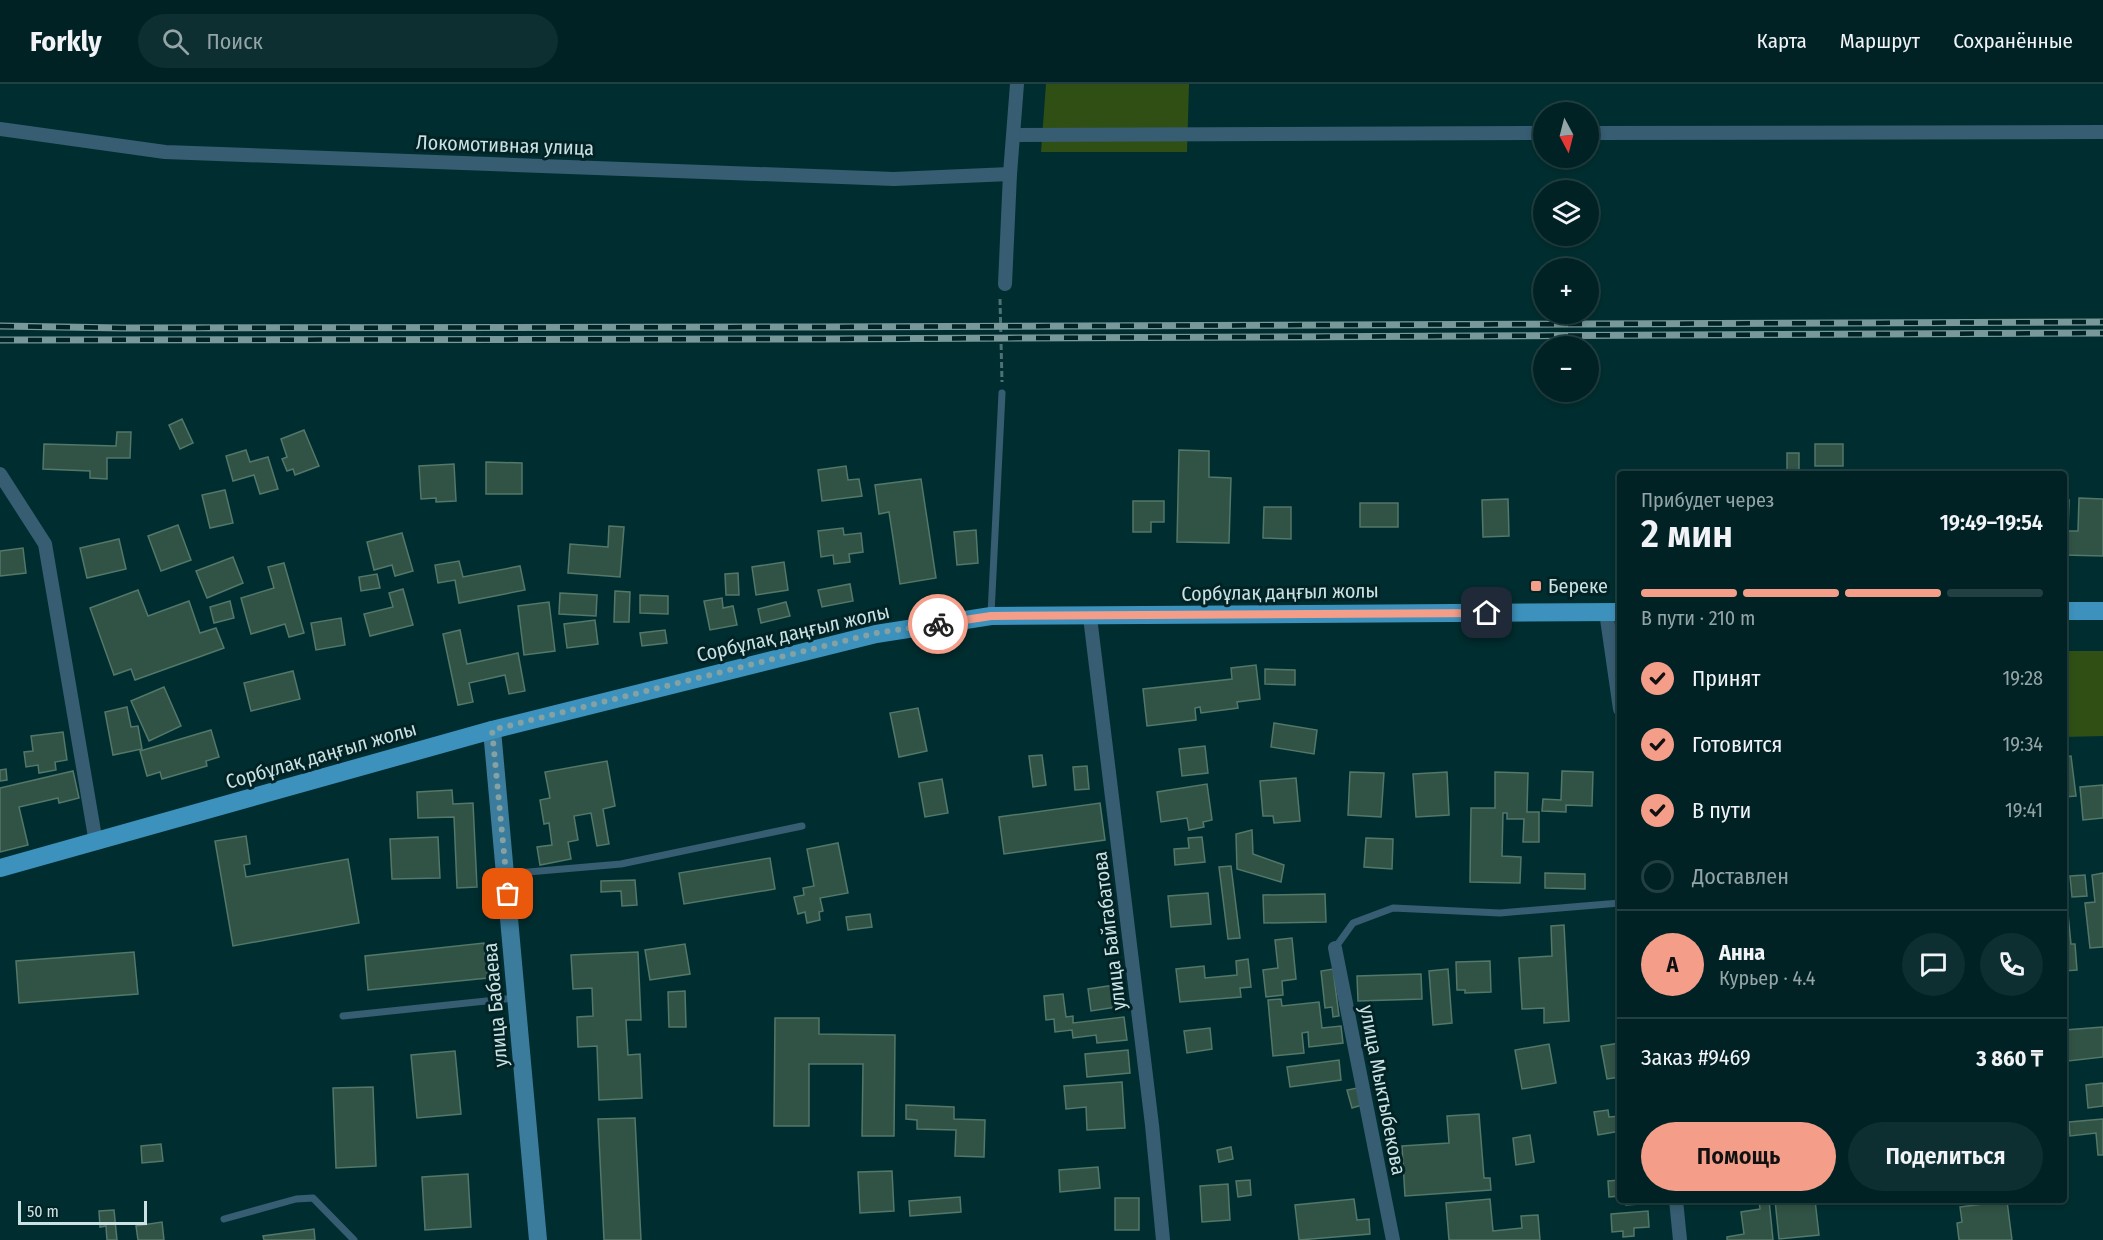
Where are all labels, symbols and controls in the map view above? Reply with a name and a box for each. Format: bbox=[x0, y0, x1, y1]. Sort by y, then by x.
search box bbox=[138, 14, 558, 68]
text: Forkly bbox=[30, 25, 102, 58]
icon: search bbox=[159, 25, 192, 58]
text: Поиск bbox=[207, 28, 263, 55]
text: Карта bbox=[1757, 28, 1807, 54]
text: Маршрут bbox=[1840, 28, 1920, 54]
text: Сохранённые bbox=[1953, 28, 2073, 54]
north arrow bbox=[1533, 102, 1599, 168]
map controls bbox=[1533, 102, 1599, 402]
street label: Локомотивная улица bbox=[415, 130, 595, 160]
button: layers bbox=[1533, 180, 1599, 246]
button: + bbox=[1533, 258, 1599, 324]
button: − bbox=[1533, 336, 1599, 402]
text: Прибудет через bbox=[1641, 488, 1774, 512]
text: 19:49–19:54 bbox=[1940, 509, 2043, 536]
text: 2 мин bbox=[1641, 511, 1733, 557]
place label: Береке bbox=[1548, 574, 1608, 598]
street label: Сорбұлақ даңғыл жолы bbox=[1181, 578, 1379, 606]
marker: Береке bbox=[1529, 579, 1543, 593]
pin bbox=[1461, 587, 1512, 638]
courier bbox=[908, 594, 968, 654]
icon: home bbox=[1470, 596, 1503, 629]
street label: Сорбұлақ даңғыл жолы bbox=[694, 599, 892, 667]
text: В пути · 210 m bbox=[1641, 606, 1755, 630]
icon: bike bbox=[922, 608, 955, 641]
icon: check bbox=[1641, 662, 1674, 695]
text: Принят bbox=[1692, 665, 1760, 692]
text: 19:28 bbox=[2002, 666, 2043, 690]
street label: Сорбұлақ даңғыл жолы bbox=[223, 716, 419, 794]
icon: check bbox=[1641, 728, 1674, 761]
text: Готовится bbox=[1692, 731, 1783, 758]
text: 19:34 bbox=[2002, 732, 2043, 756]
icon: check bbox=[1641, 794, 1674, 827]
text: В пути bbox=[1692, 797, 1751, 824]
text: 19:41 bbox=[2005, 798, 2043, 822]
street label: улица Байгабатова bbox=[1087, 850, 1131, 1012]
text: Доставлен bbox=[1692, 863, 1789, 890]
pin bbox=[482, 868, 533, 919]
icon: bag bbox=[491, 877, 524, 910]
button: chat bbox=[1902, 933, 1965, 996]
button: phone bbox=[1980, 933, 2043, 996]
text: Анна bbox=[1719, 939, 1765, 966]
street label: улица Бабаева bbox=[478, 942, 512, 1068]
text: А bbox=[1667, 951, 1678, 978]
text: Курьер · 4.4 bbox=[1719, 966, 1815, 990]
street label: улица Мыктыбекова bbox=[1355, 1003, 1411, 1177]
text: Заказ #9469 bbox=[1641, 1044, 1751, 1071]
text: 3 860 ₸ bbox=[1976, 1045, 2043, 1072]
button: Помощь bbox=[1641, 1122, 1836, 1191]
button: Поделиться bbox=[1848, 1122, 2043, 1191]
scale bar bbox=[18, 1198, 147, 1226]
text: 50 m bbox=[27, 1202, 59, 1221]

